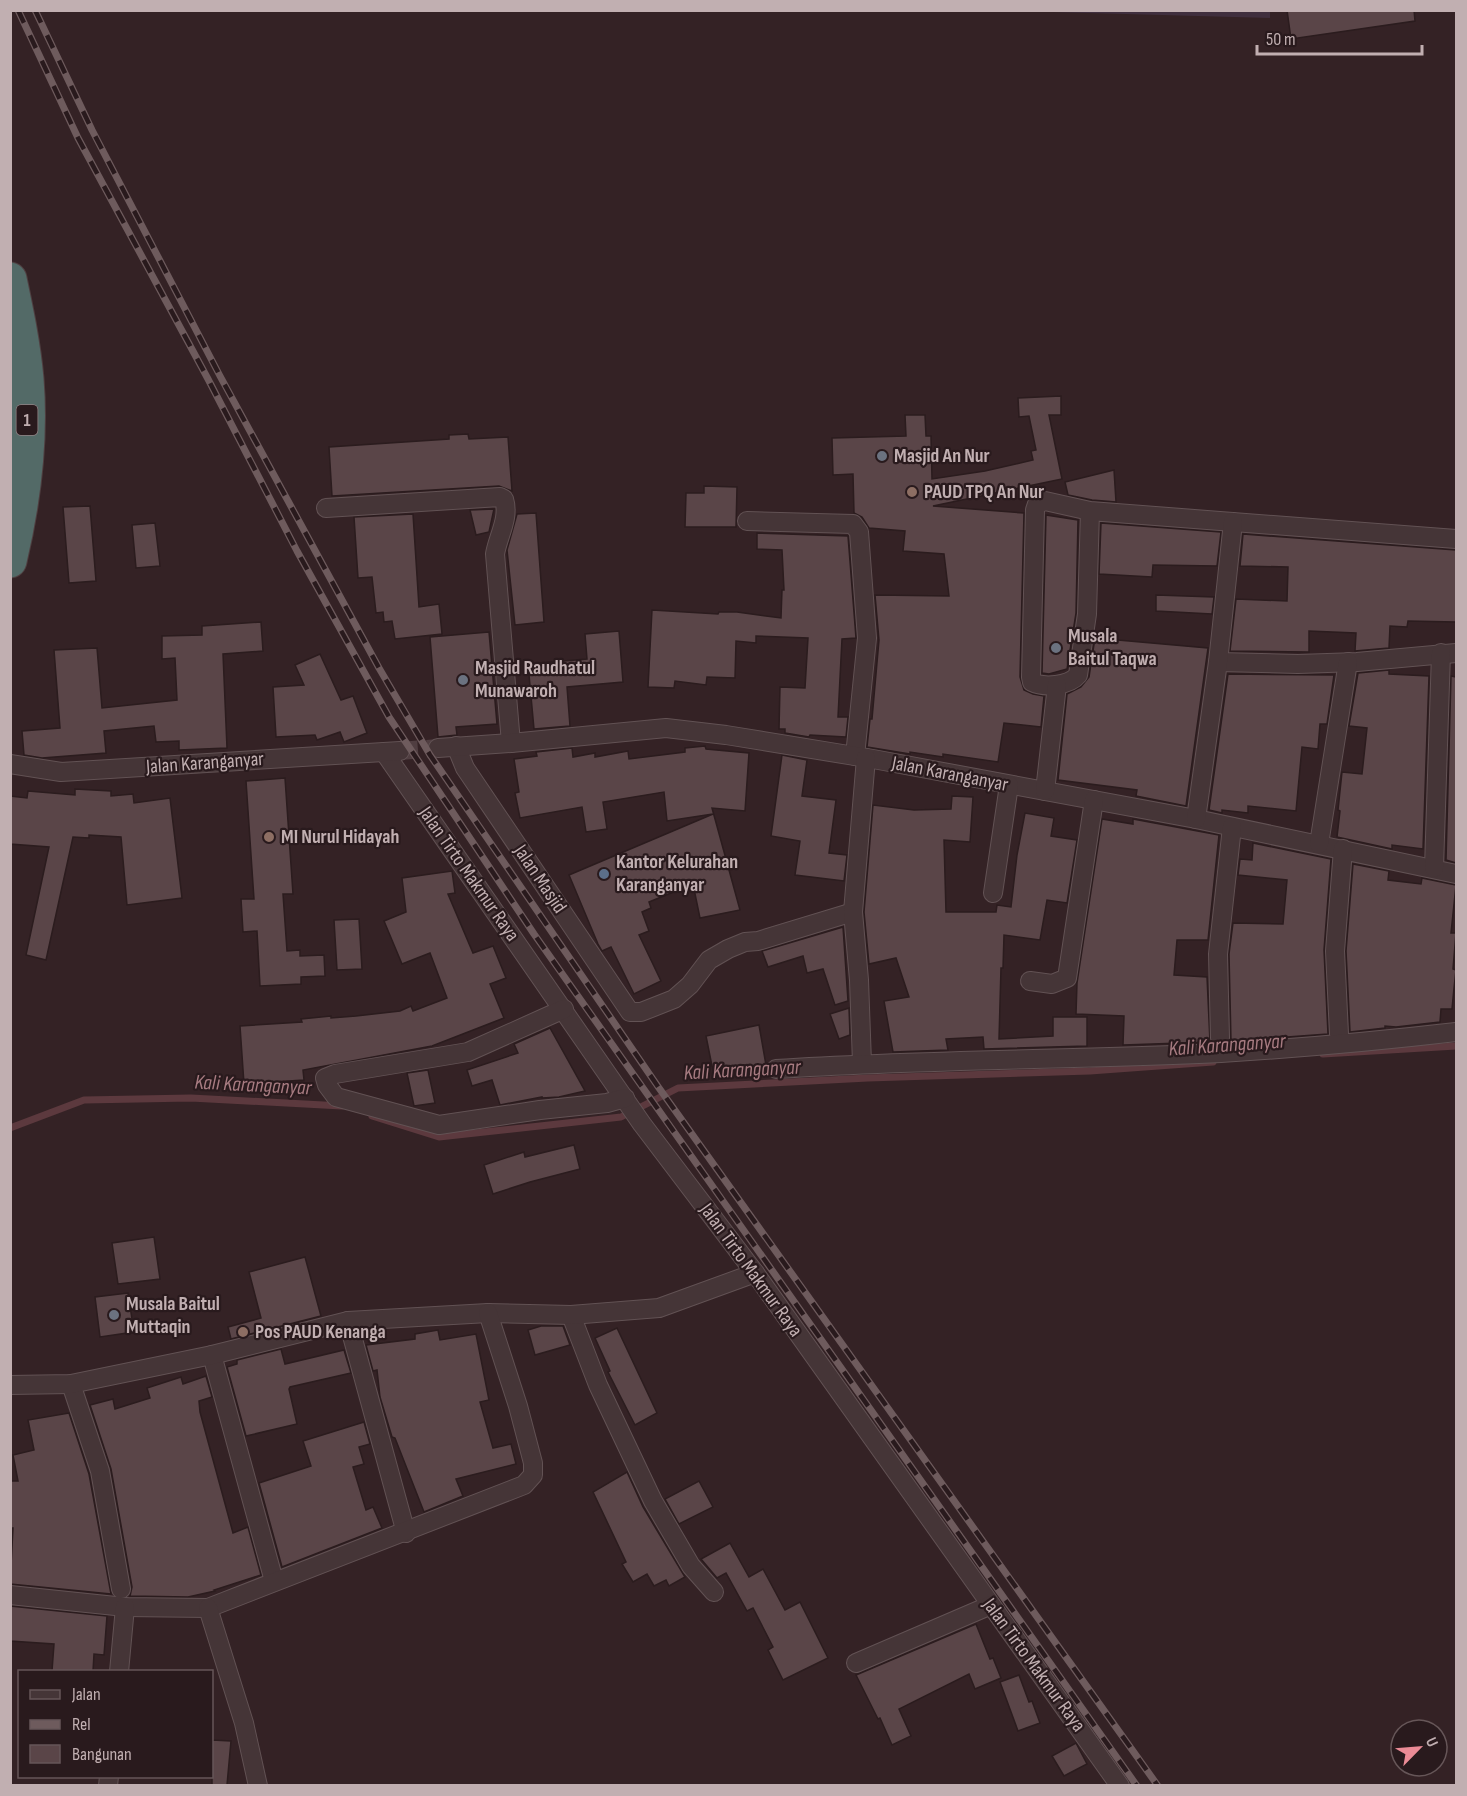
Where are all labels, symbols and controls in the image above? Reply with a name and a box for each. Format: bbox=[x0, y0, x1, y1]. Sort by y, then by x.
scale bar bbox=[1257, 18, 1422, 56]
text: 50 m bbox=[1266, 29, 1296, 50]
road number: 1 bbox=[16, 405, 38, 435]
place label: Masjid An Nur bbox=[894, 444, 990, 468]
marker: Masjid An Nur bbox=[875, 449, 889, 463]
place label: PAUD TPQ An Nur bbox=[924, 480, 1044, 504]
marker: PAUD TPQ An Nur bbox=[905, 485, 919, 499]
place label: Musala Baitul Taqwa bbox=[1068, 624, 1157, 671]
marker: Musala Baitul Taqwa bbox=[1049, 641, 1063, 655]
place label: Masjid Raudhatul Munawaroh bbox=[475, 656, 595, 703]
marker: Masjid Raudhatul Munawaroh bbox=[456, 673, 470, 687]
street label: Jalan Karanganyar bbox=[144, 747, 265, 779]
street label: Jalan Karanganyar bbox=[889, 751, 1010, 797]
street label: Jalan Tirto Makmur Raya bbox=[413, 801, 524, 946]
place label: MI Nurul Hidayah bbox=[281, 825, 399, 849]
marker: MI Nurul Hidayah bbox=[262, 830, 276, 844]
street label: Jalan Masjid bbox=[508, 839, 572, 918]
place label: Kantor Kelurahan Karanganyar bbox=[616, 850, 738, 897]
marker: Kantor Kelurahan Karanganyar bbox=[597, 867, 611, 881]
water label: Kali Karanganyar bbox=[1168, 1028, 1287, 1062]
water label: Kali Karanganyar bbox=[683, 1054, 802, 1086]
water label: Kali Karanganyar bbox=[194, 1069, 313, 1101]
street label: Jalan Tirto Makmur Raya bbox=[694, 1198, 807, 1341]
place label: Musala Baitul Muttaqin bbox=[126, 1292, 220, 1339]
marker: Musala Baitul Muttaqin bbox=[107, 1308, 121, 1322]
place label: Pos PAUD Kenanga bbox=[255, 1320, 386, 1344]
marker: Pos PAUD Kenanga bbox=[236, 1325, 250, 1339]
street label: Jalan Tirto Makmur Raya bbox=[977, 1593, 1090, 1736]
legend bbox=[18, 1670, 213, 1778]
text: Jalan bbox=[71, 1684, 101, 1705]
text: Rel bbox=[72, 1714, 91, 1735]
north arrow bbox=[1389, 1718, 1449, 1778]
text: U bbox=[1421, 1734, 1442, 1750]
text: Bangunan bbox=[72, 1744, 132, 1765]

